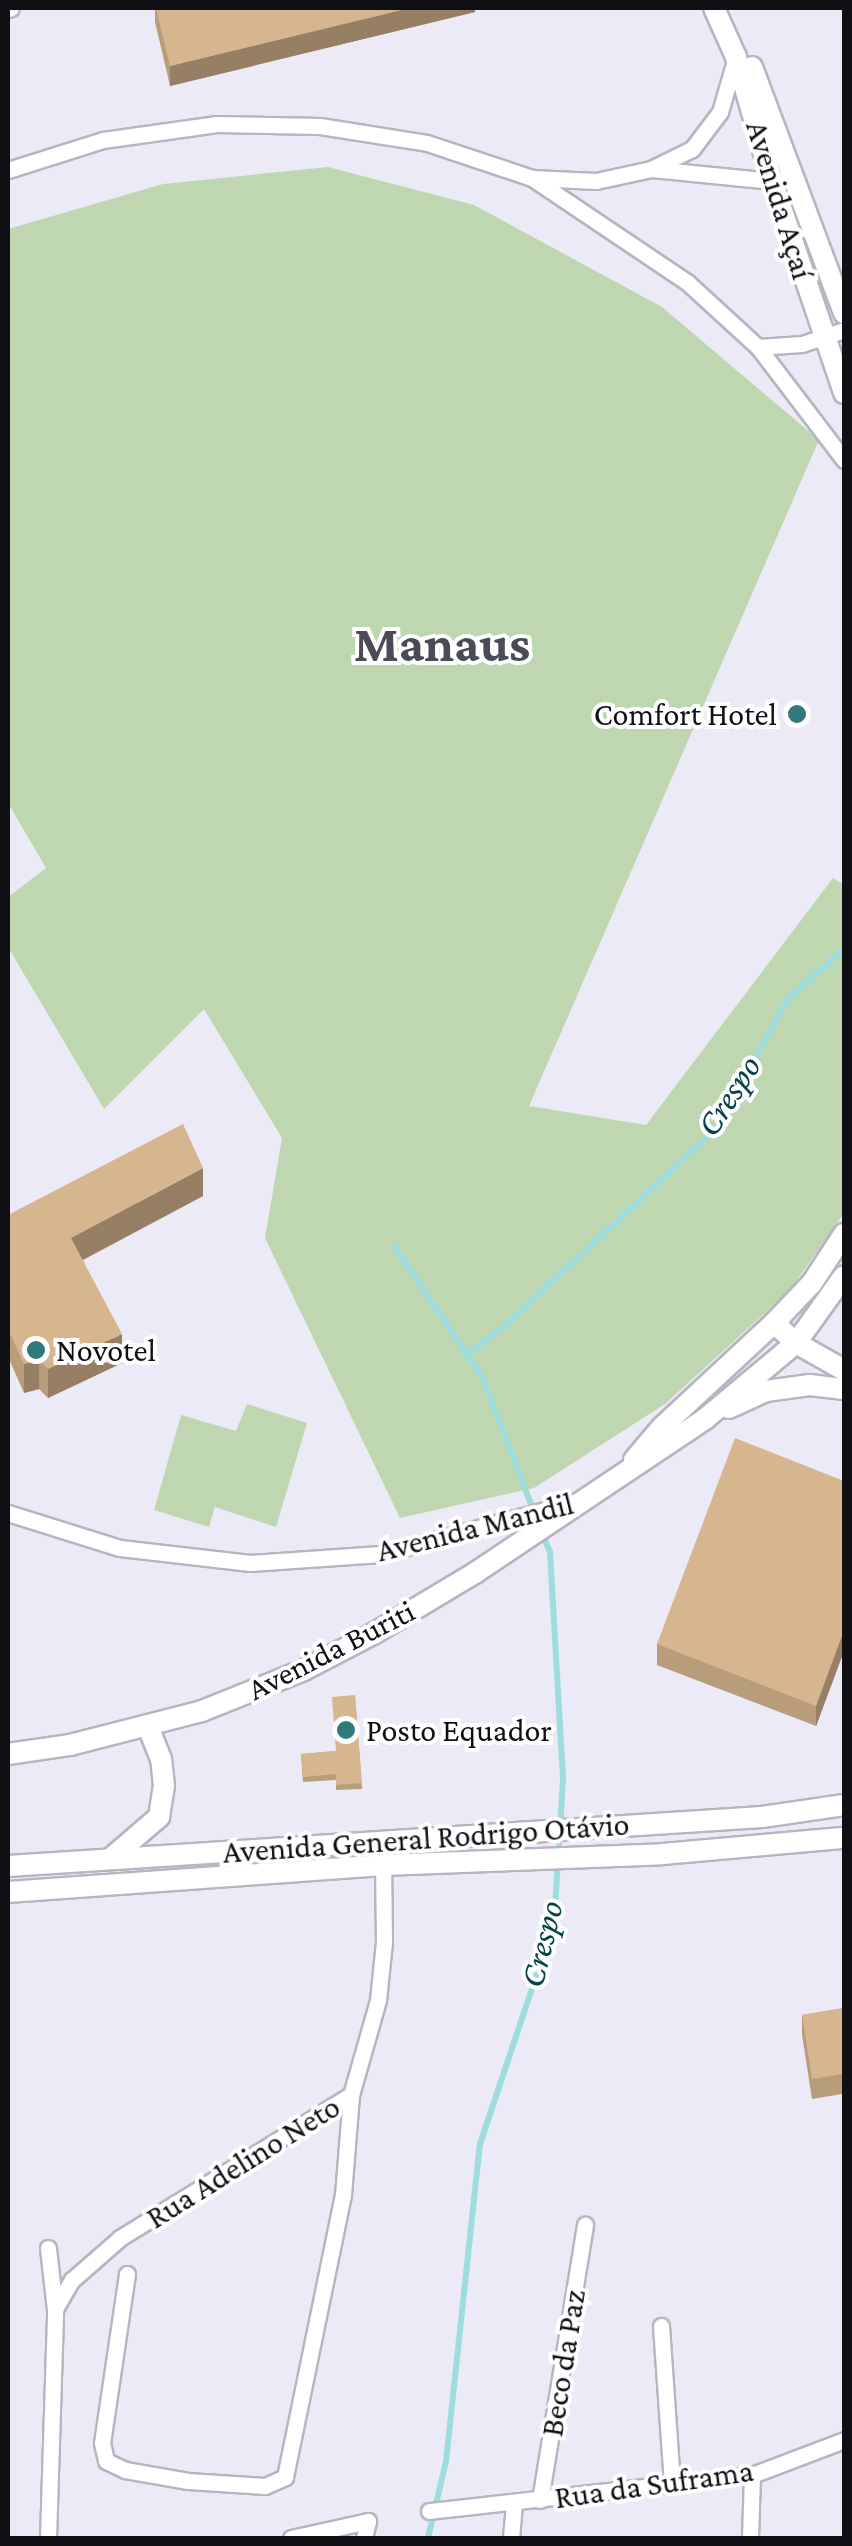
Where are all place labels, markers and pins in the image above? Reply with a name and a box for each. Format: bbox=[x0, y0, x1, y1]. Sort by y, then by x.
place label: Comfort Hotel bbox=[594, 695, 777, 733]
marker: Comfort Hotel bbox=[786, 703, 808, 725]
place label: Novotel bbox=[56, 1331, 156, 1369]
marker: Novotel bbox=[25, 1339, 47, 1361]
place label: Posto Equador bbox=[366, 1711, 552, 1749]
marker: Posto Equador bbox=[335, 1719, 357, 1741]

